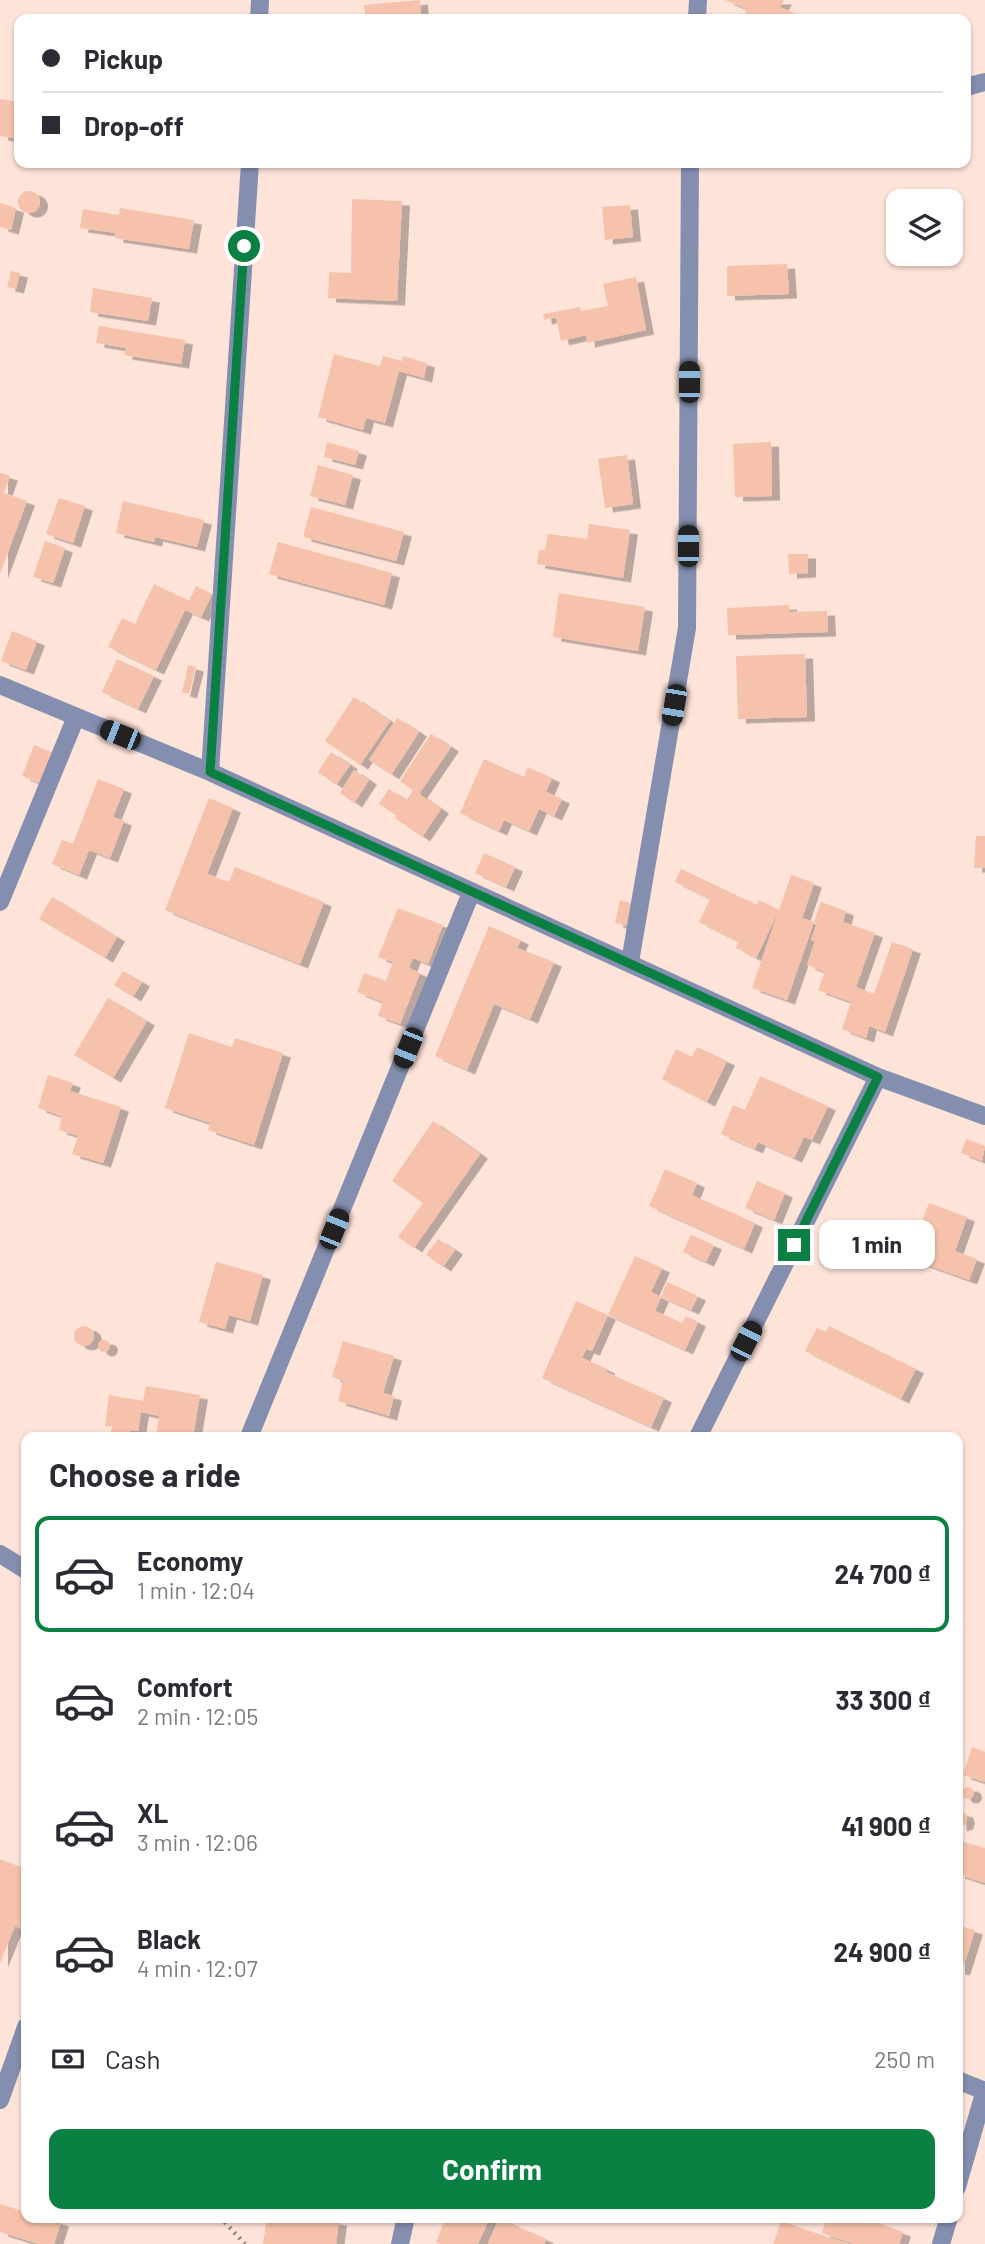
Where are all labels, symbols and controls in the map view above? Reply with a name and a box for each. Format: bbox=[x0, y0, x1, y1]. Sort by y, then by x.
text: Pickup bbox=[84, 43, 163, 74]
text: Drop-off bbox=[84, 110, 184, 141]
map controls bbox=[886, 189, 963, 266]
button: layers bbox=[886, 189, 963, 266]
route start bbox=[228, 230, 260, 262]
car bbox=[679, 361, 700, 403]
car bbox=[678, 525, 699, 567]
car bbox=[661, 682, 688, 728]
car bbox=[97, 717, 144, 753]
car bbox=[391, 1025, 426, 1071]
car bbox=[317, 1206, 352, 1252]
callout: 1 min bbox=[818, 1220, 934, 1270]
route end bbox=[778, 1229, 810, 1261]
text: 1 min bbox=[852, 1230, 902, 1258]
car bbox=[728, 1318, 765, 1364]
text: Choose a ride bbox=[49, 1455, 241, 1493]
icon: car bbox=[53, 1543, 116, 1606]
text: Economy bbox=[137, 1545, 243, 1576]
text: 24 700 ₫ bbox=[834, 1558, 931, 1589]
text: 1 min · 12:04 bbox=[137, 1576, 255, 1604]
icon: car bbox=[53, 1669, 116, 1732]
text: Comfort bbox=[137, 1671, 233, 1702]
text: 33 300 ₫ bbox=[835, 1684, 931, 1715]
text: 2 min · 12:05 bbox=[137, 1702, 258, 1730]
icon: car bbox=[53, 1795, 116, 1858]
text: XL bbox=[137, 1797, 168, 1828]
text: 41 900 ₫ bbox=[841, 1810, 931, 1841]
text: 3 min · 12:06 bbox=[137, 1828, 258, 1856]
icon: car bbox=[53, 1921, 116, 1984]
text: Black bbox=[137, 1923, 201, 1954]
text: 24 900 ₫ bbox=[834, 1936, 931, 1967]
text: 4 min · 12:07 bbox=[137, 1954, 258, 1982]
icon: cash bbox=[49, 2040, 87, 2078]
text: Cash bbox=[105, 2043, 160, 2074]
text: 250 m bbox=[874, 2045, 935, 2073]
button: Confirm bbox=[49, 2129, 935, 2209]

